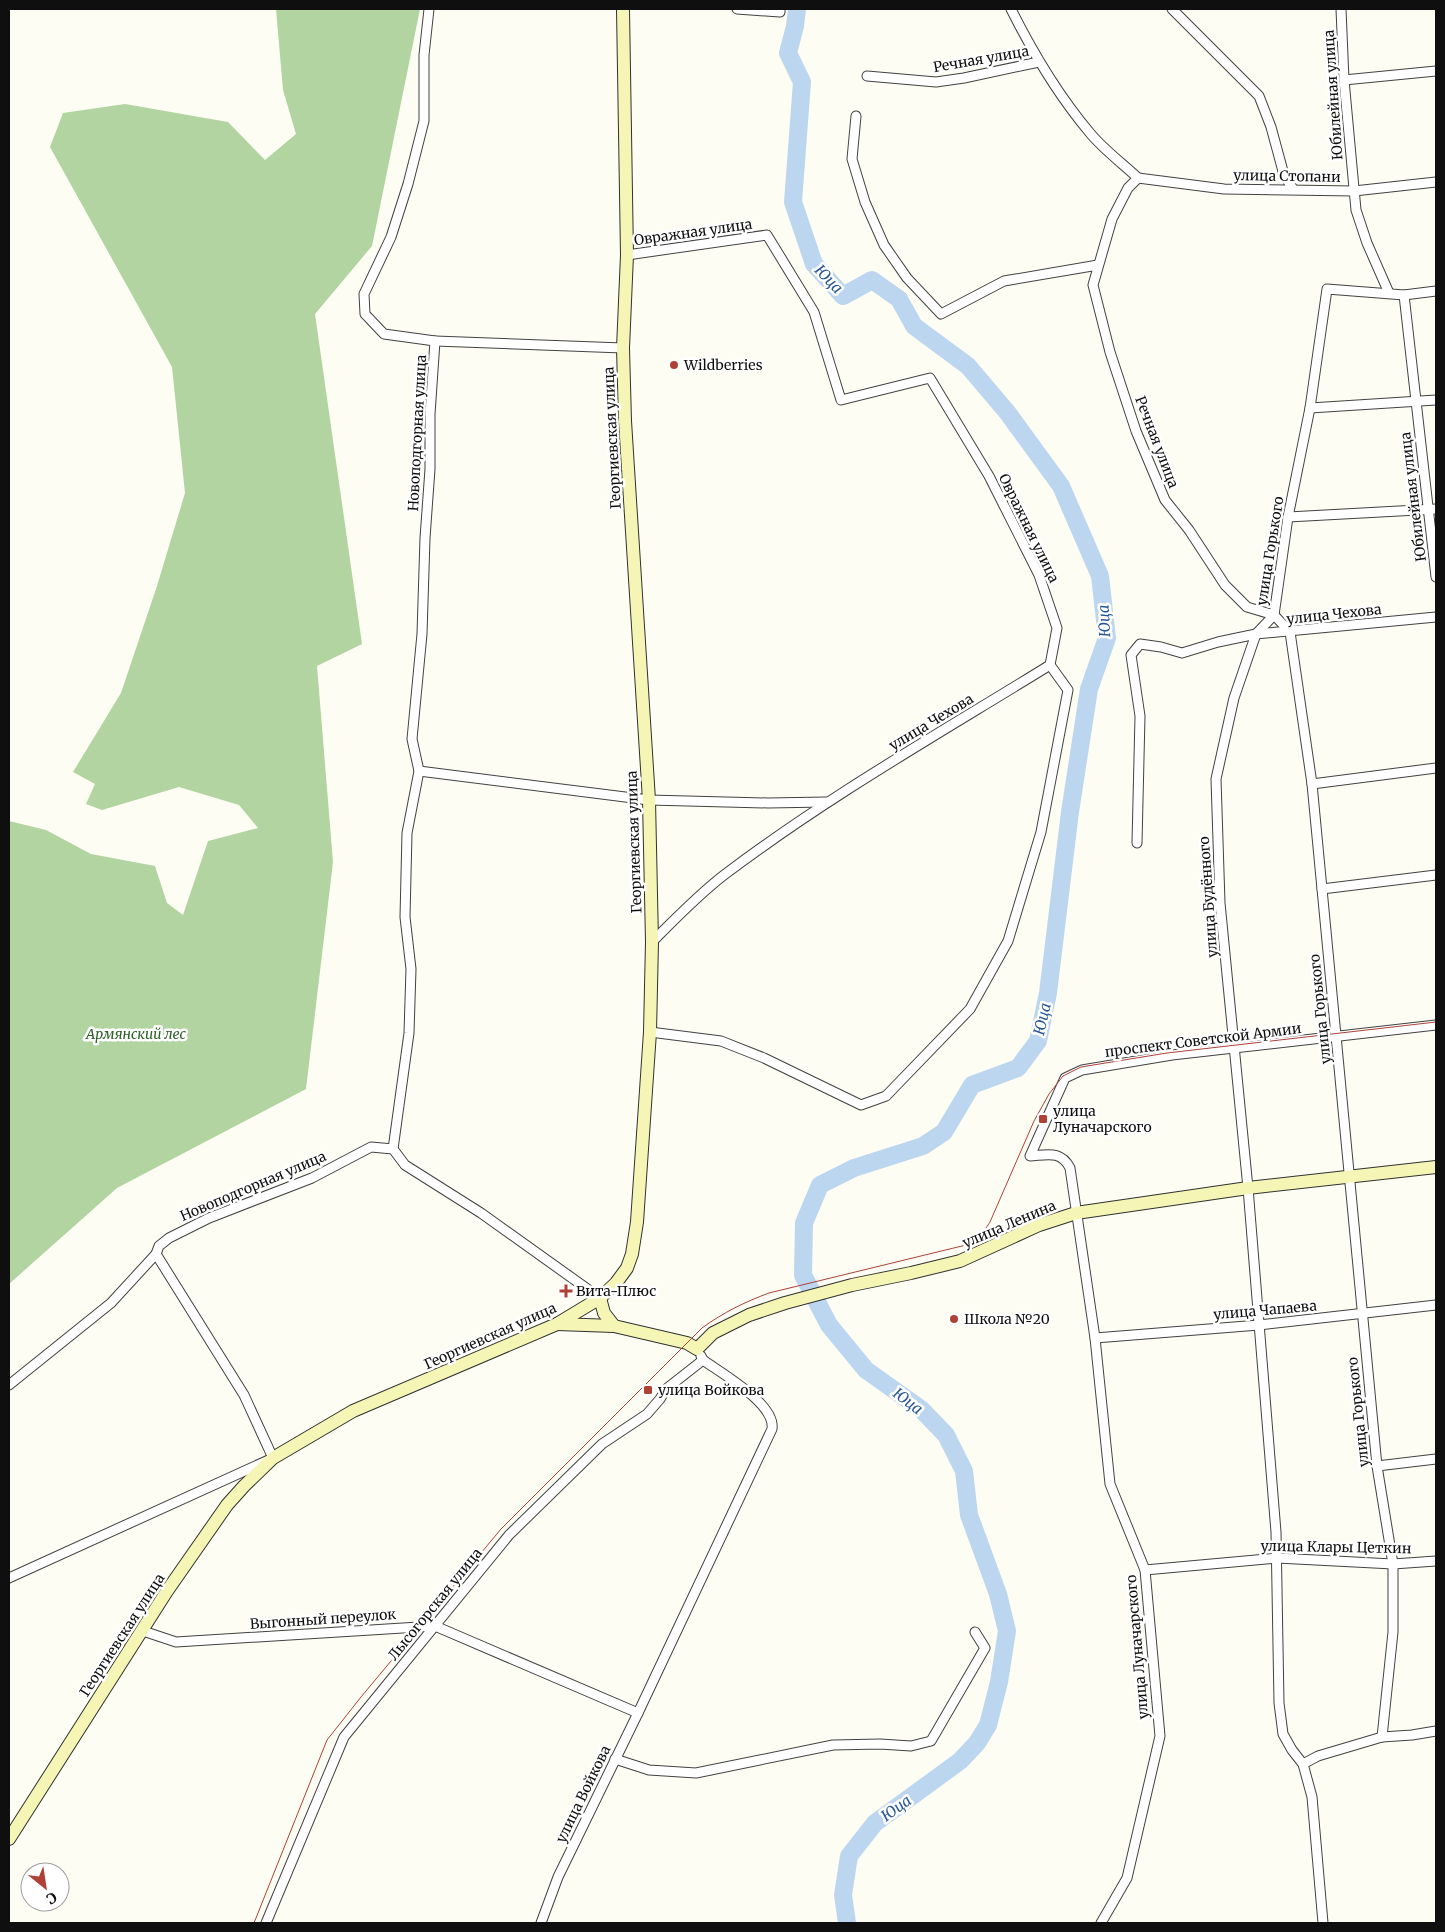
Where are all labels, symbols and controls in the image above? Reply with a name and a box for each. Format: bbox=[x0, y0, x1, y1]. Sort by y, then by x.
street label: Юбилейная улица bbox=[1319, 29, 1347, 161]
street label: Речная улица bbox=[932, 42, 1031, 76]
street label: улица Стопани bbox=[1233, 166, 1341, 186]
street label: Овражная улица bbox=[633, 215, 754, 249]
water label: Юца bbox=[811, 261, 847, 297]
street label: Новоподгорная улица bbox=[404, 354, 430, 512]
place label: Wildberries bbox=[683, 356, 763, 374]
marker: Wildberries bbox=[668, 359, 680, 371]
street label: Георгиевская улица bbox=[599, 366, 625, 510]
street label: Речная улица bbox=[1131, 394, 1183, 491]
street label: Юбилейная улица bbox=[1396, 431, 1430, 563]
street label: Овражная улица bbox=[995, 471, 1063, 586]
street label: улица Горького bbox=[1252, 495, 1288, 607]
street label: улица Чехова bbox=[1286, 600, 1383, 628]
water label: Юца bbox=[1094, 604, 1114, 638]
street label: улица Чехова bbox=[885, 689, 977, 754]
street label: Георгиевская улица bbox=[622, 770, 645, 914]
street label: улица Будённого bbox=[1195, 836, 1221, 958]
street label: улица Горького bbox=[1305, 953, 1335, 1065]
water label: Юца bbox=[1029, 1001, 1055, 1037]
street label: проспект Советской Армии bbox=[1104, 1019, 1303, 1061]
park label: Армянский лес bbox=[85, 1025, 187, 1043]
place label: улица Луначарского bbox=[1053, 1102, 1152, 1136]
marker: улица Луначарского bbox=[1037, 1113, 1049, 1125]
street label: Новоподгорная улица bbox=[177, 1147, 329, 1225]
street label: улица Ленина bbox=[960, 1196, 1059, 1252]
place label: Вита-Плюс bbox=[576, 1282, 656, 1300]
marker: Вита-Плюс bbox=[560, 1285, 572, 1297]
street label: улица Чапаева bbox=[1213, 1296, 1318, 1323]
street label: Георгиевская улица bbox=[421, 1299, 559, 1373]
place label: Школа №20 bbox=[964, 1310, 1050, 1328]
marker: Школа №20 bbox=[948, 1313, 960, 1325]
street label: улица Горького bbox=[1343, 1356, 1373, 1468]
place label: улица Войкова bbox=[658, 1381, 765, 1399]
marker: улица Войкова bbox=[642, 1384, 654, 1396]
water label: Юца bbox=[889, 1384, 927, 1418]
street label: улица Клары Цеткин bbox=[1260, 1537, 1412, 1557]
street label: Лысогорская улица bbox=[384, 1544, 486, 1664]
street label: Георгиевская улица bbox=[76, 1570, 169, 1700]
street label: улица Луначарского bbox=[1122, 1574, 1152, 1720]
street label: Выгонный переулок bbox=[249, 1605, 397, 1633]
street label: улица Войкова bbox=[552, 1742, 615, 1846]
water label: Юца bbox=[877, 1791, 915, 1825]
north arrow bbox=[20, 1862, 70, 1912]
text: С bbox=[43, 1888, 60, 1908]

